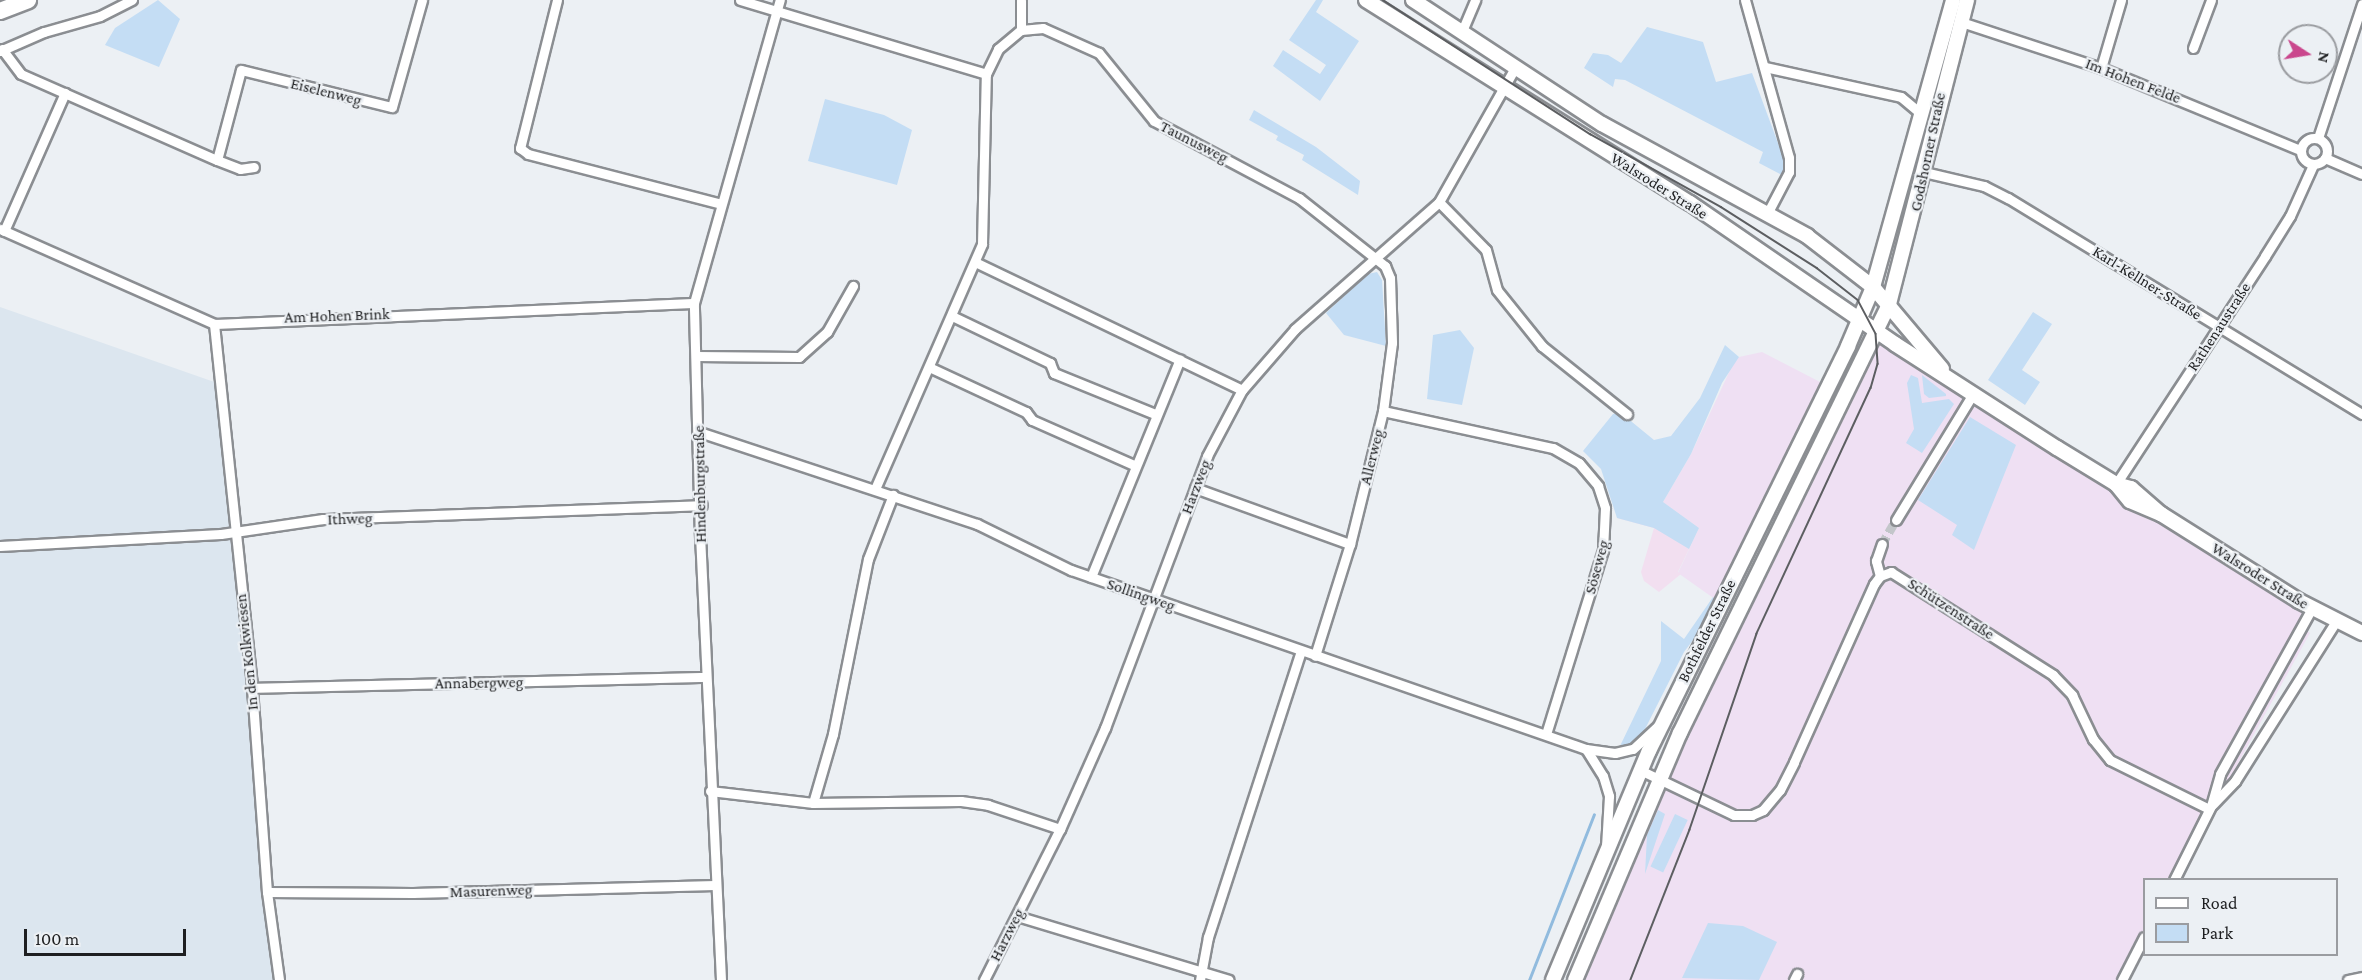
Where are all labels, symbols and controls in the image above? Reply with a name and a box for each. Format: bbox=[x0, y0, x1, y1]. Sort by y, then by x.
north arrow bbox=[2278, 24, 2338, 84]
text: N bbox=[2315, 50, 2334, 65]
street label: Im Hohen Felde bbox=[2083, 54, 2183, 108]
street label: Eiselenweg bbox=[289, 74, 363, 110]
street label: Godshorner Straße bbox=[1906, 91, 1950, 213]
street label: Taunusweg bbox=[1157, 117, 1231, 167]
street label: Walsroder Straße bbox=[1607, 149, 1711, 223]
street label: Karl-Kellner-Straße bbox=[2089, 242, 2205, 324]
street label: Rathenaustraße bbox=[2183, 279, 2255, 375]
street label: Am Hohen Brink bbox=[284, 305, 390, 327]
street label: Hindenburgstraße bbox=[689, 425, 711, 543]
street label: Allerweg bbox=[1356, 427, 1388, 487]
street label: Harzweg bbox=[1177, 457, 1215, 517]
street label: Ithweg bbox=[327, 509, 373, 529]
street label: Söseweg bbox=[1581, 538, 1613, 596]
street label: Walsroder Straße bbox=[2208, 539, 2312, 613]
street label: Sollingweg bbox=[1104, 574, 1178, 616]
street label: Schützenstraße bbox=[1904, 574, 1998, 644]
street label: Bothfelder Straße bbox=[1674, 576, 1740, 686]
street label: In den Kolkwiesen bbox=[231, 593, 263, 711]
street label: Annabergweg bbox=[435, 673, 523, 693]
legend bbox=[2143, 878, 2338, 956]
street label: Masurenweg bbox=[449, 880, 533, 902]
text: Road bbox=[2201, 893, 2238, 913]
street label: Harzweg bbox=[986, 905, 1028, 965]
scale bar bbox=[27, 917, 189, 955]
text: Park bbox=[2201, 923, 2233, 943]
text: 100 m bbox=[35, 929, 79, 949]

